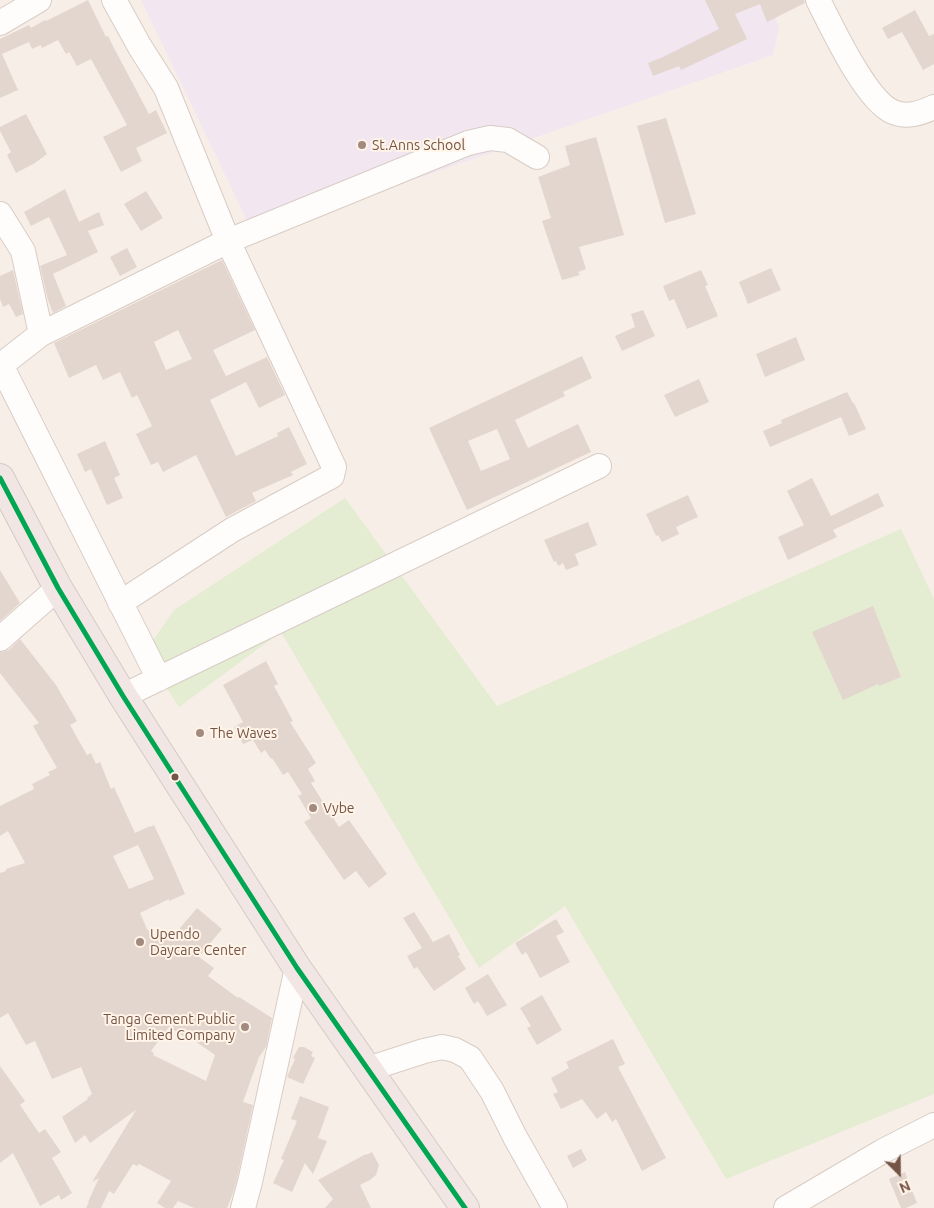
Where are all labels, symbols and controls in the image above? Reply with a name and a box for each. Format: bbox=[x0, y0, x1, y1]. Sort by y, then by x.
place label: St.Anns School bbox=[372, 137, 465, 153]
marker: St.Anns School bbox=[356, 139, 368, 151]
place label: The Waves bbox=[210, 725, 277, 741]
marker: The Waves bbox=[194, 727, 206, 739]
unlabelled marker bbox=[170, 772, 180, 782]
place label: Vybe bbox=[323, 800, 355, 816]
marker: Vybe bbox=[307, 802, 319, 814]
place label: Upendo Daycare Center bbox=[150, 926, 246, 959]
marker: Upendo Daycare Center bbox=[134, 936, 146, 948]
place label: Tanga Cement Public Limited Company bbox=[103, 1011, 235, 1044]
marker: Tanga Cement Public Limited Company bbox=[239, 1021, 251, 1033]
north arrow bbox=[874, 1148, 924, 1198]
text: N bbox=[897, 1177, 913, 1196]

